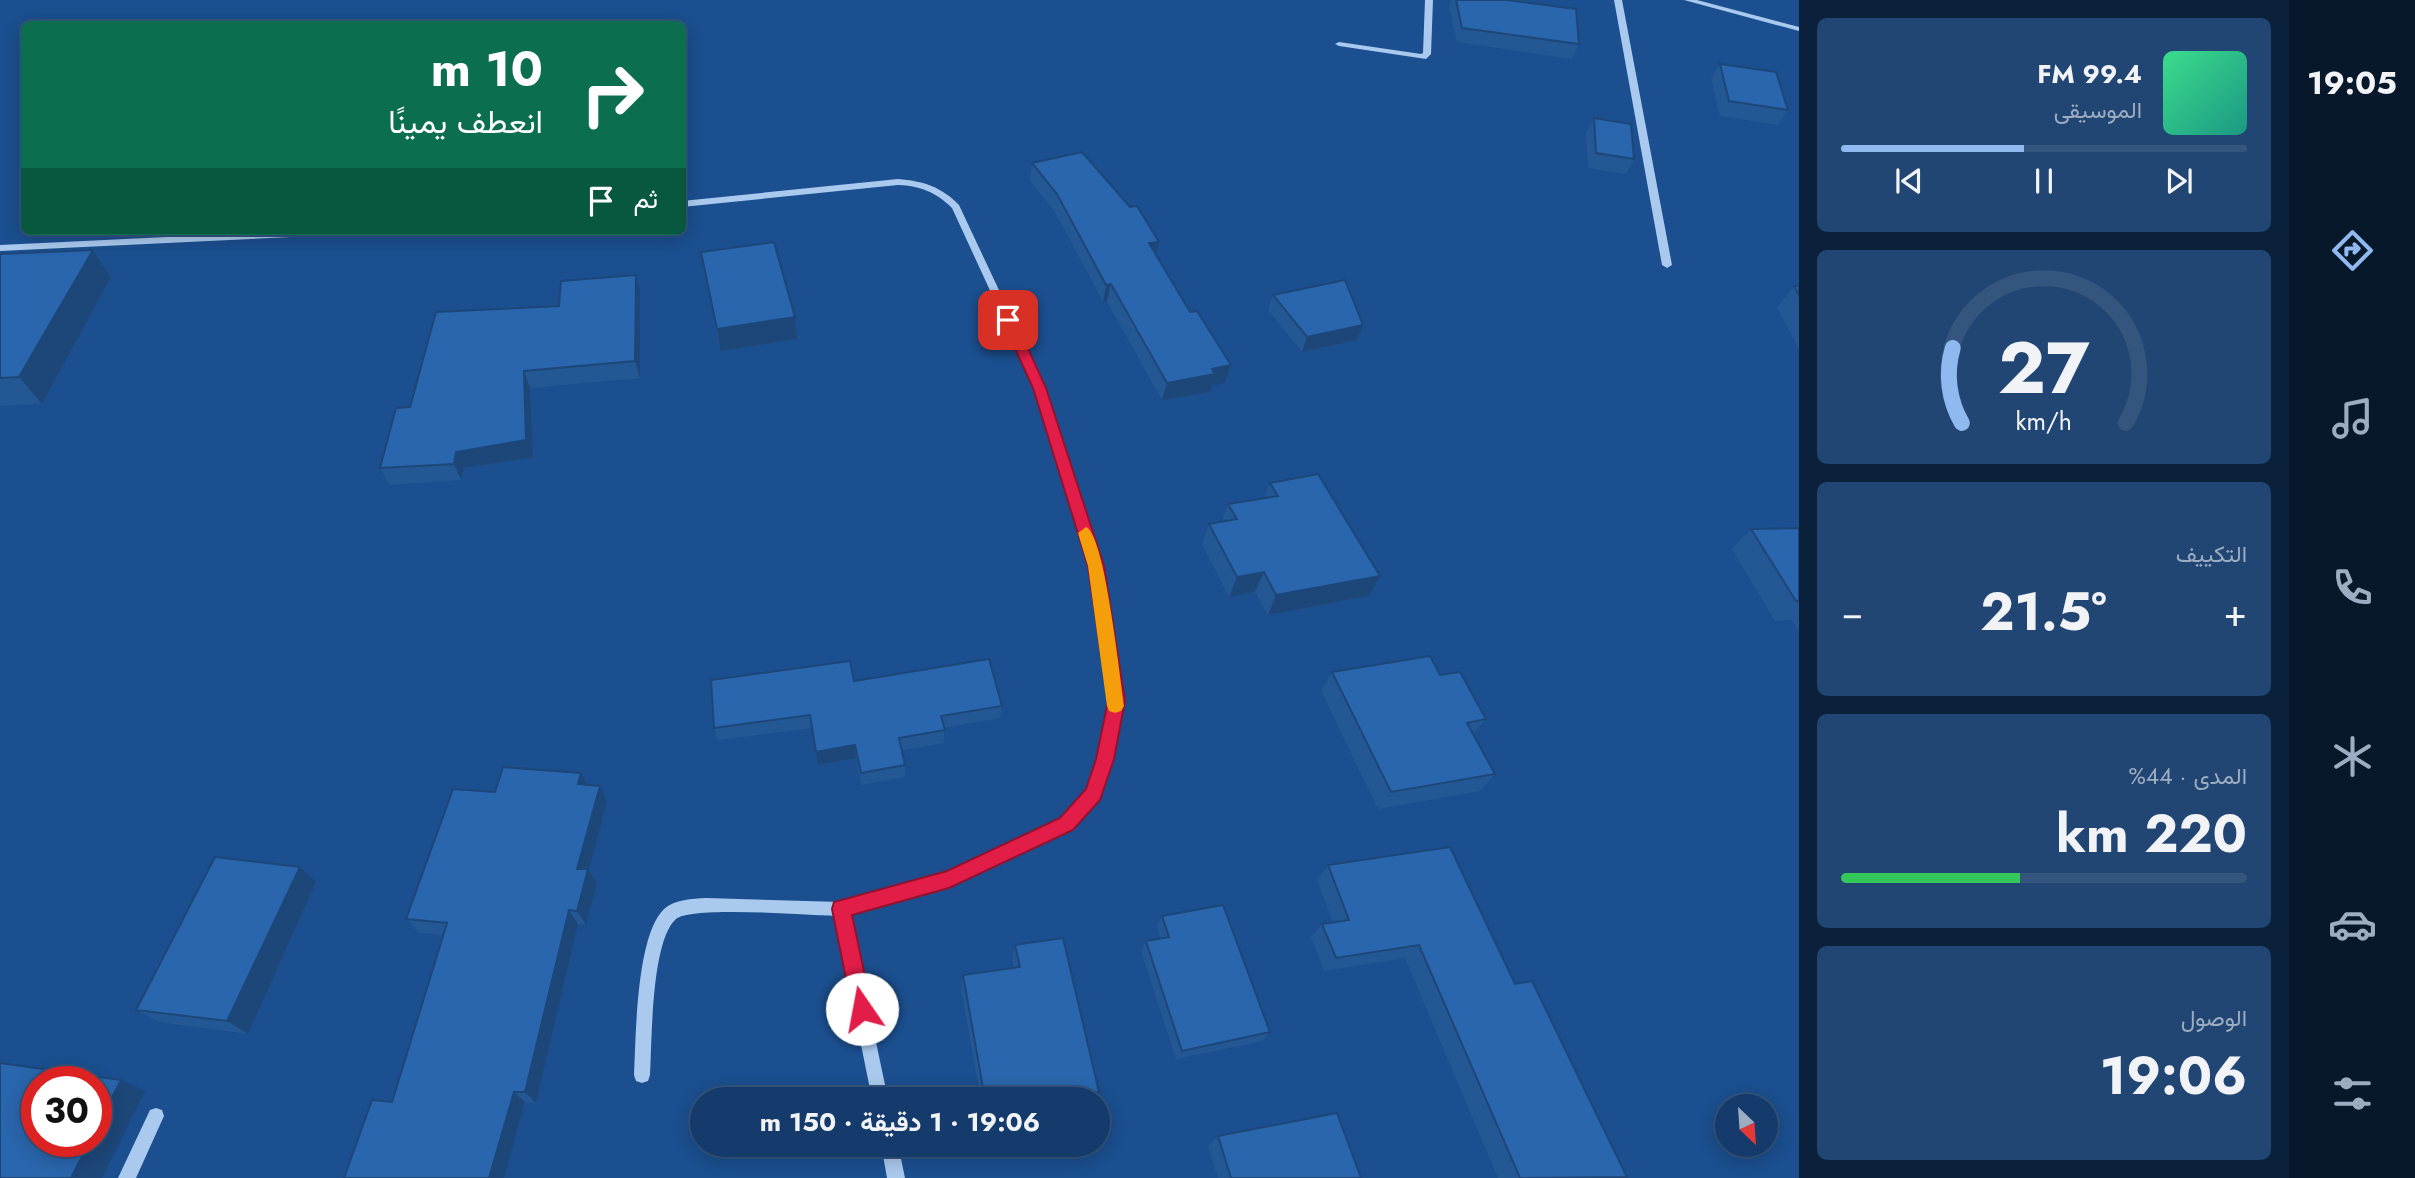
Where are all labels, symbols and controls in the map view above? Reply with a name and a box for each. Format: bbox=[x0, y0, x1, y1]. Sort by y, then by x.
text: 10 m bbox=[431, 34, 543, 104]
icon: right bbox=[567, 49, 658, 140]
text: 99.4 FM bbox=[2037, 55, 2142, 93]
text: 19:05 bbox=[2307, 60, 2397, 106]
text: الموسيقى bbox=[2054, 93, 2142, 127]
text: انعطف يمينًا bbox=[388, 99, 543, 145]
icon: previous bbox=[1890, 162, 1928, 200]
icon: pause bbox=[2025, 162, 2063, 200]
icon: next bbox=[2160, 162, 2198, 200]
text: ثم bbox=[634, 180, 658, 218]
icon: arrive bbox=[582, 182, 620, 220]
icon: directions bbox=[2328, 226, 2377, 275]
pin bbox=[978, 290, 1038, 350]
icon: arrive bbox=[989, 301, 1027, 339]
text: 27 bbox=[1998, 315, 2090, 420]
icon: music bbox=[2328, 394, 2377, 443]
text: km/h bbox=[2016, 403, 2072, 439]
text: التكييف bbox=[2176, 537, 2247, 571]
icon: phone bbox=[2328, 563, 2377, 612]
text: 21.5° bbox=[1980, 574, 2107, 650]
text: − bbox=[1841, 585, 1863, 640]
text: + bbox=[2224, 585, 2247, 640]
icon: climate bbox=[2328, 732, 2377, 781]
text: المدى · 44% bbox=[2129, 759, 2247, 793]
text: 220 km bbox=[2056, 796, 2247, 872]
icon: car bbox=[2328, 900, 2377, 949]
position arrow bbox=[825, 972, 899, 1046]
text: الوصول bbox=[2181, 1001, 2247, 1035]
text: 19:06 bbox=[2100, 1038, 2247, 1114]
speed limit sign: 30 bbox=[21, 1066, 112, 1157]
icon: filters bbox=[2328, 1069, 2377, 1118]
north arrow bbox=[1715, 1094, 1778, 1157]
map controls bbox=[1715, 1094, 1778, 1157]
text: 19:06 · 1 دقيقة · 150 m bbox=[760, 1103, 1040, 1141]

